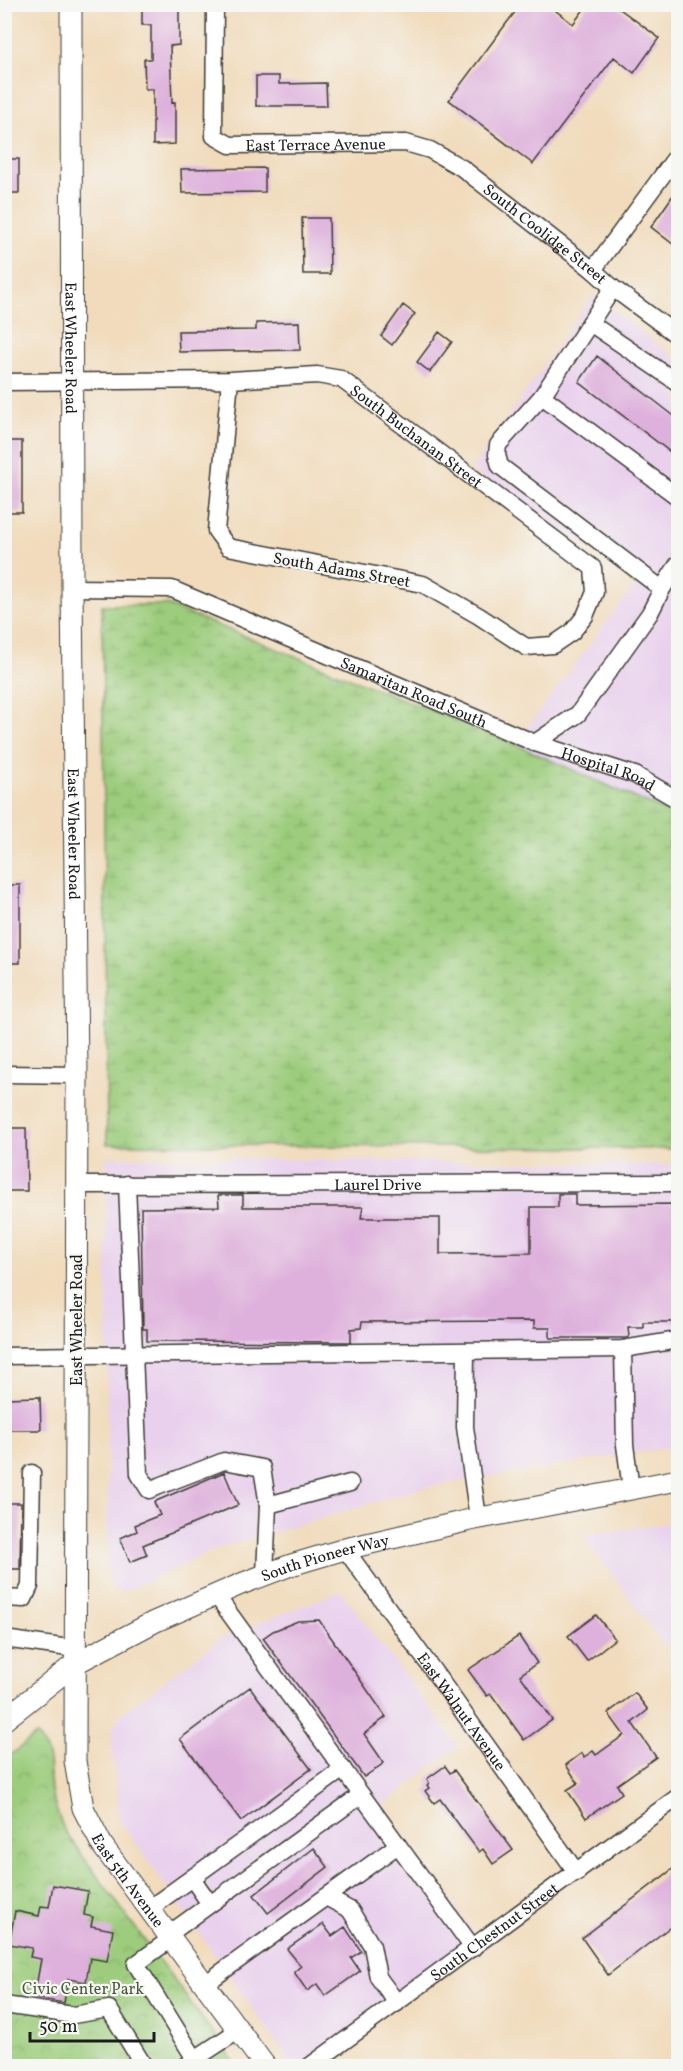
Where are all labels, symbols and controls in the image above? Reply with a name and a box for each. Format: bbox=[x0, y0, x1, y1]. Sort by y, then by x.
street label: East Terrace Avenue bbox=[245, 134, 386, 158]
street label: South Coolidge Street bbox=[478, 179, 611, 290]
street label: East Wheeler Road bbox=[58, 282, 81, 414]
street label: South Buchanan Street bbox=[345, 380, 486, 494]
street label: South Adams Street bbox=[271, 548, 412, 594]
street label: Samaritan Road South bbox=[336, 653, 490, 734]
street label: Hospital Road bbox=[558, 743, 659, 797]
street label: East Wheeler Road bbox=[61, 768, 84, 900]
street label: Laurel Drive bbox=[334, 1175, 422, 1197]
street label: East Wheeler Road bbox=[67, 1254, 89, 1386]
street label: South Pioneer Way bbox=[258, 1530, 392, 1588]
street label: East Walnut Avenue bbox=[411, 1649, 510, 1776]
street label: East 5th Avenue bbox=[85, 1830, 168, 1933]
street label: South Chestnut Street bbox=[426, 1878, 564, 1987]
park label: Civic Center Park bbox=[22, 1979, 144, 2001]
scale bar bbox=[30, 2005, 154, 2043]
text: 50 m bbox=[39, 2015, 78, 2040]

